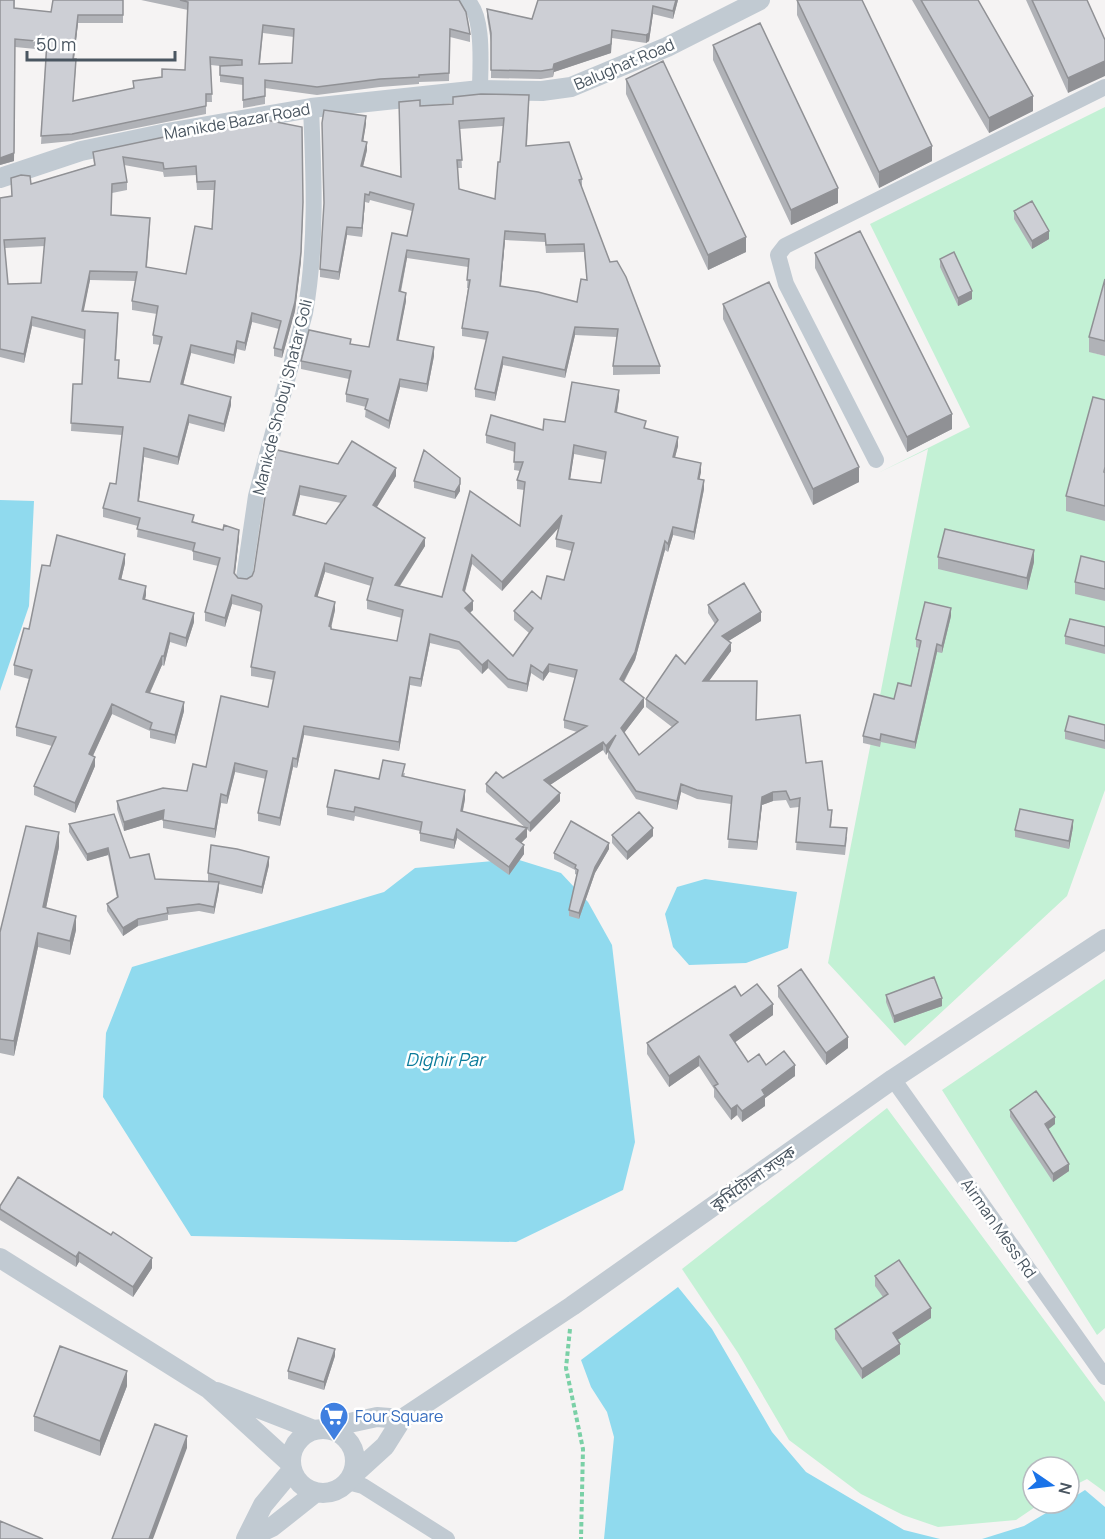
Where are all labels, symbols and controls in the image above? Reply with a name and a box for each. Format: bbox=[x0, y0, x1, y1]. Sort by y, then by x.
scale bar bbox=[27, 24, 176, 62]
text: 50 m bbox=[36, 32, 76, 56]
street label: Balughat Road bbox=[570, 33, 678, 95]
street label: Manikde Bazar Road bbox=[162, 97, 312, 145]
street label: Manikde Shobuj Shatar Goli bbox=[247, 297, 317, 497]
water label: Dighir Par bbox=[406, 1047, 487, 1071]
street label: কুর্মিটোলা সড়ক bbox=[705, 1140, 801, 1216]
street label: Airman Mess Rd bbox=[956, 1174, 1042, 1282]
supermarket icon: Four Square bbox=[318, 1400, 350, 1442]
place label: Four Square bbox=[355, 1405, 443, 1427]
north arrow bbox=[1021, 1455, 1081, 1515]
text: N bbox=[1053, 1480, 1078, 1497]

